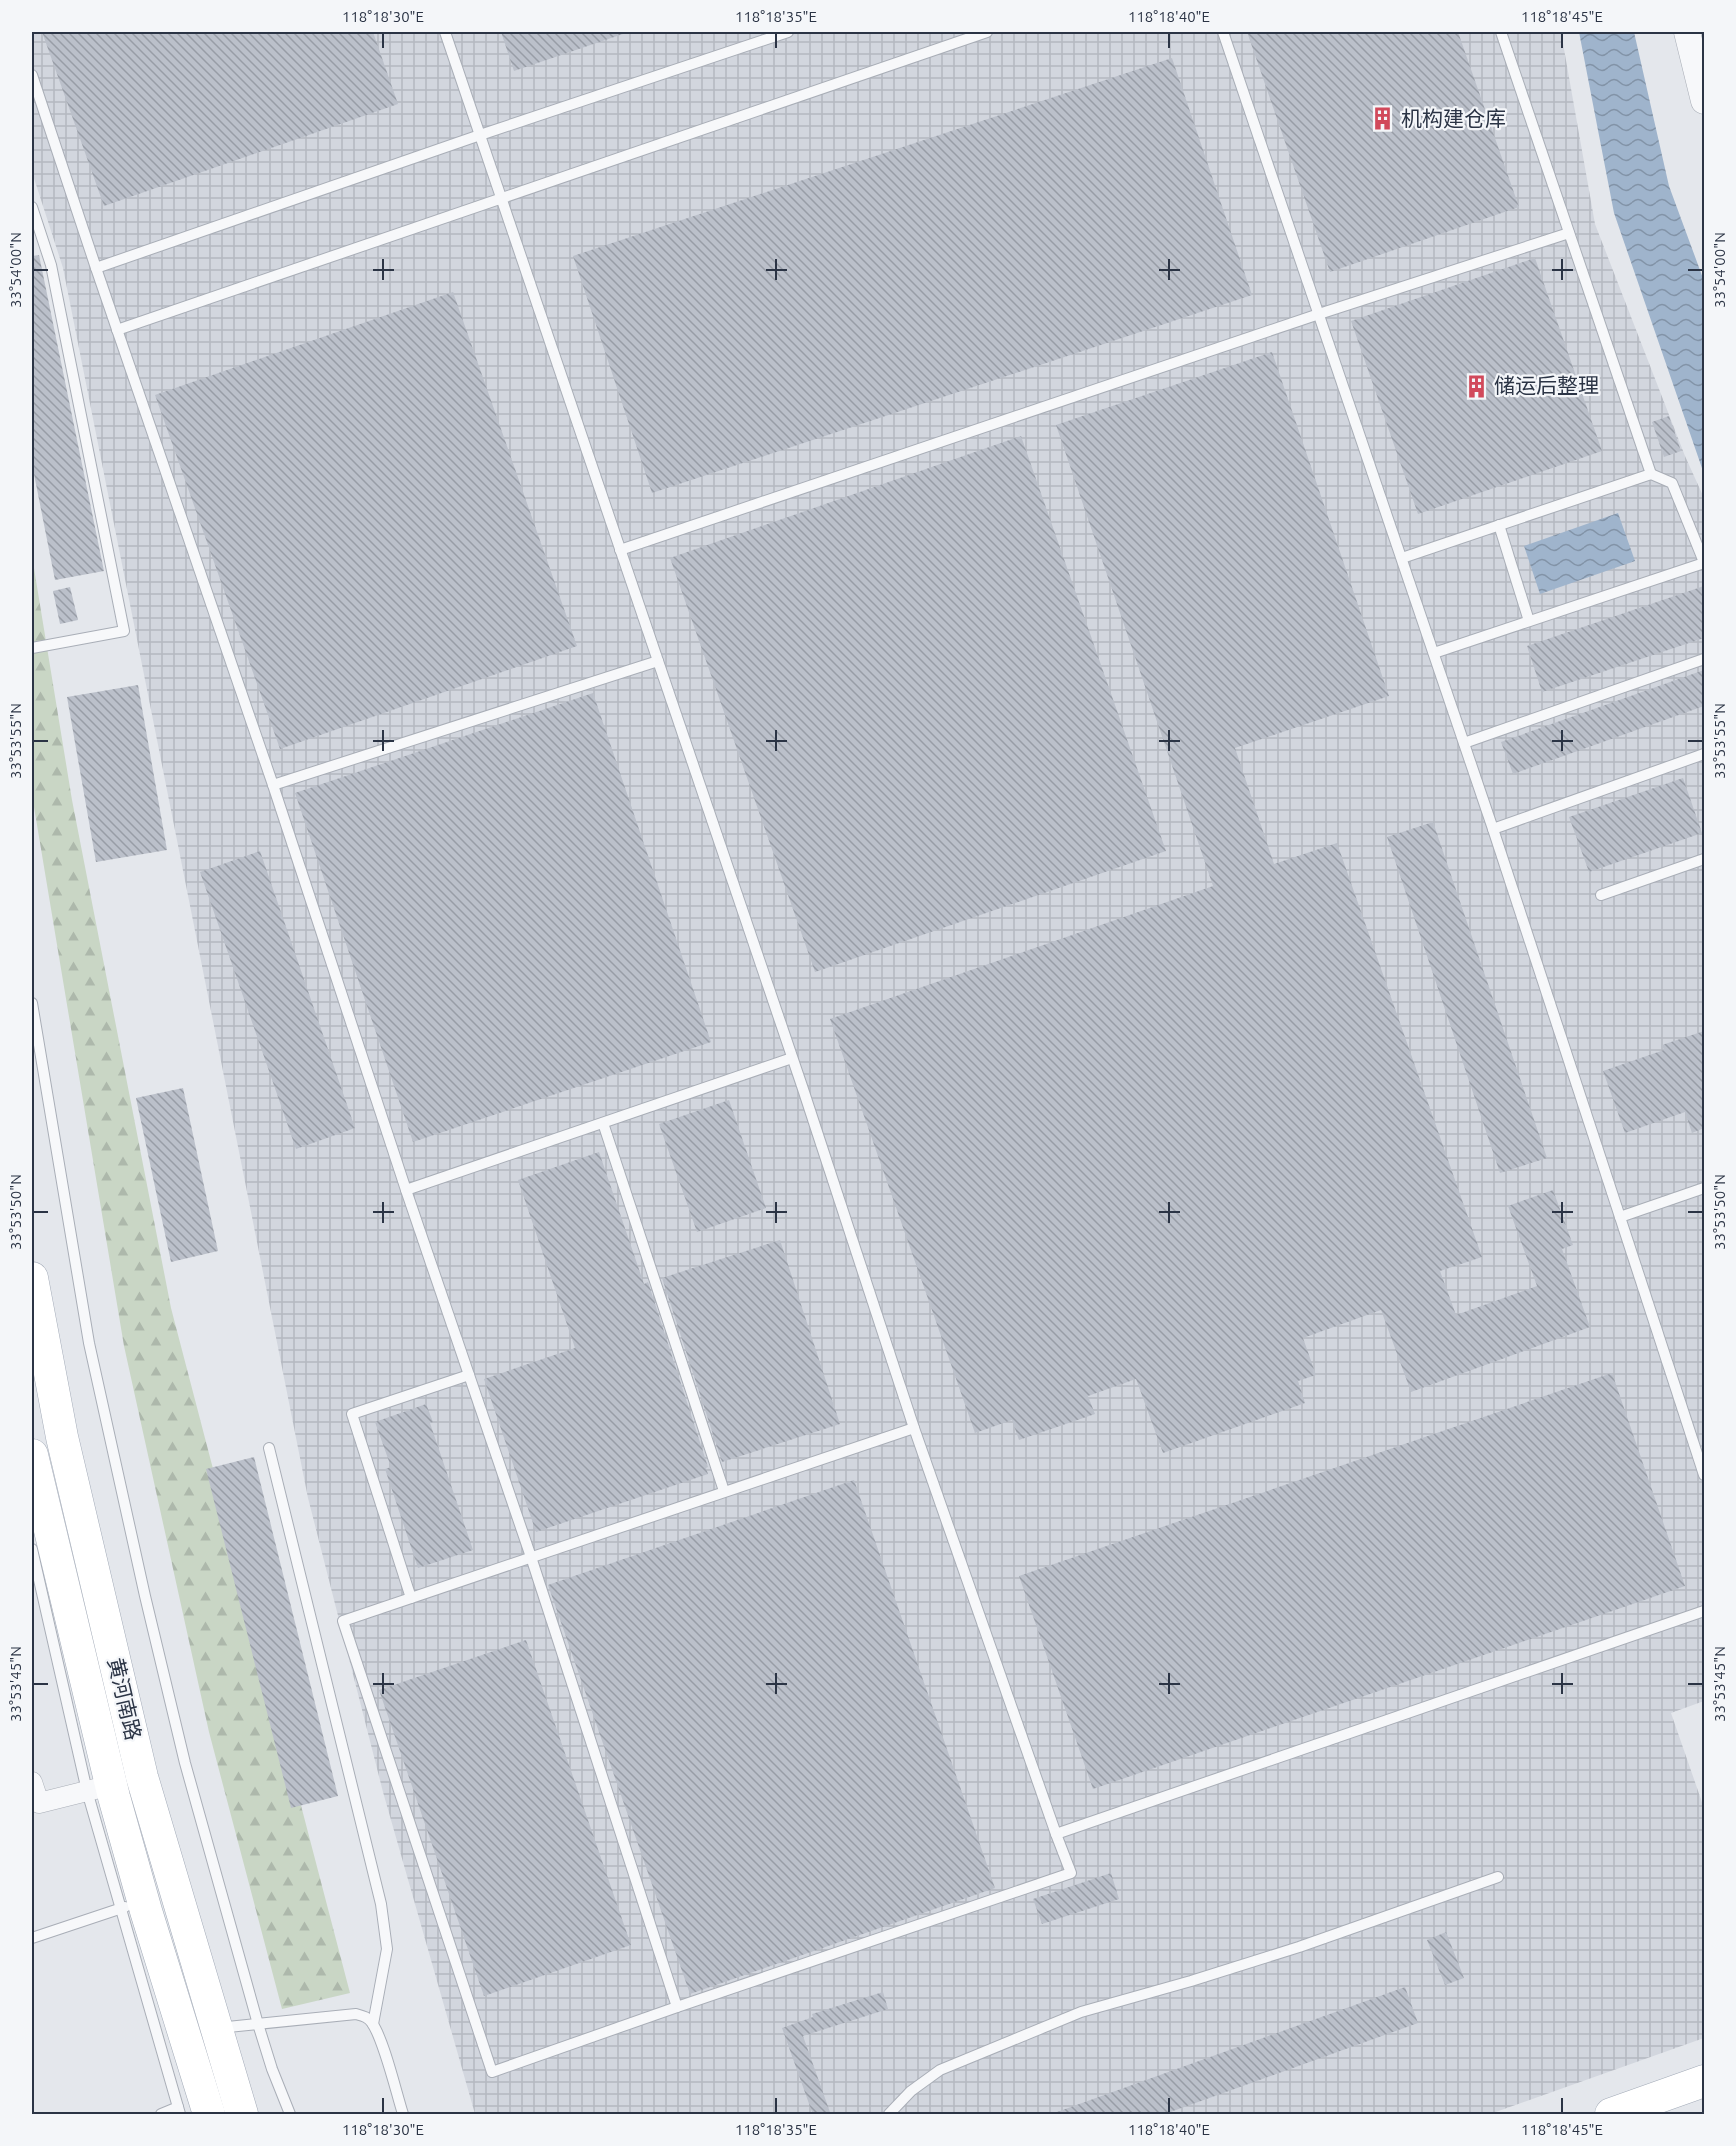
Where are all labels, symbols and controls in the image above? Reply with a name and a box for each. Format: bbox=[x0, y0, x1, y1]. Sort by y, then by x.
text: 118°18'30"E bbox=[342, 8, 424, 25]
text: 118°18'35"E bbox=[735, 8, 817, 25]
text: 118°18'40"E bbox=[1128, 8, 1210, 25]
text: 118°18'45"E bbox=[1521, 8, 1603, 25]
building icon: 机构建仓库 bbox=[1370, 106, 1396, 132]
place label: 机构建仓库 bbox=[1401, 106, 1506, 130]
text: 33°54'00"N bbox=[7, 232, 24, 308]
text: 33°54'00"N bbox=[1711, 232, 1728, 308]
building icon: 储运后整理 bbox=[1463, 373, 1489, 399]
place label: 储运后整理 bbox=[1494, 373, 1599, 397]
text: 33°53'55"N bbox=[7, 703, 24, 779]
text: 33°53'55"N bbox=[1711, 703, 1728, 779]
text: 33°53'50"N bbox=[7, 1174, 24, 1250]
text: 33°53'50"N bbox=[1711, 1174, 1728, 1250]
text: 33°53'45"N bbox=[7, 1646, 24, 1722]
text: 33°53'45"N bbox=[1711, 1646, 1728, 1722]
street label: 黄河南路 bbox=[104, 1655, 146, 1742]
text: 118°18'30"E bbox=[342, 2121, 424, 2138]
text: 118°18'35"E bbox=[735, 2121, 817, 2138]
text: 118°18'40"E bbox=[1128, 2121, 1210, 2138]
text: 118°18'45"E bbox=[1521, 2121, 1603, 2138]

